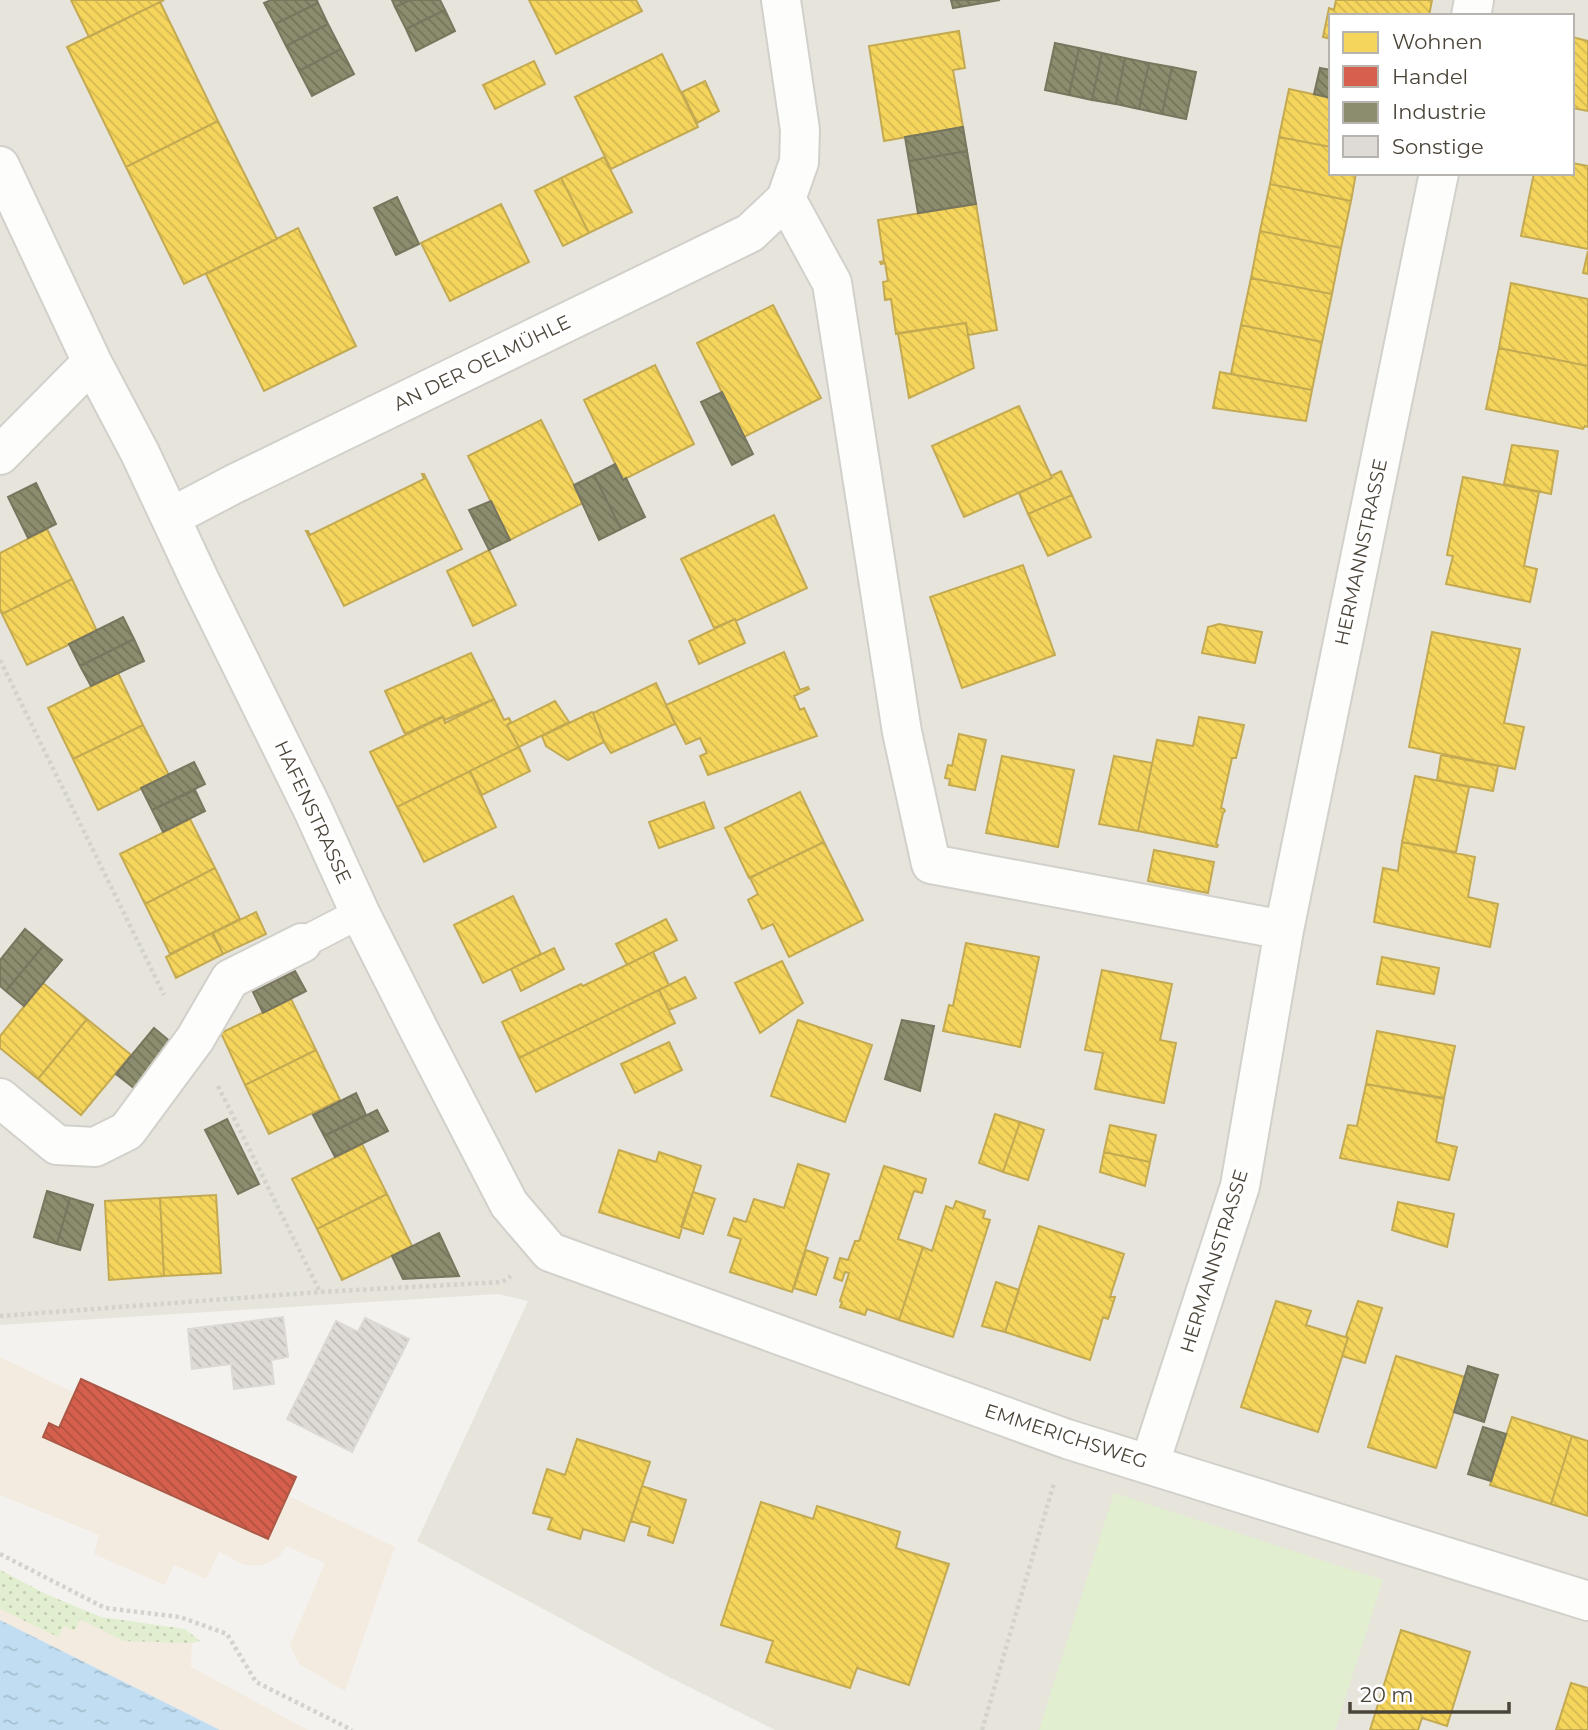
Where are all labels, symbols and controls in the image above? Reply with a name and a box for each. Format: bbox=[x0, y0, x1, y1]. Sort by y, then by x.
legend bbox=[1329, 14, 1574, 175]
text: Wohnen bbox=[1392, 29, 1483, 54]
text: Handel bbox=[1392, 64, 1468, 89]
text: Industrie bbox=[1392, 99, 1486, 124]
text: Sonstige bbox=[1392, 134, 1484, 159]
street label: AN DER OELMÜHLE bbox=[390, 310, 574, 416]
street label: HERMANNSTRASSE bbox=[1330, 456, 1392, 648]
street label: HAFENSTRASSE bbox=[270, 737, 356, 887]
street label: HERMANNSTRASSE bbox=[1175, 1167, 1253, 1355]
street label: EMMERICHSWEG bbox=[982, 1399, 1150, 1473]
scale bar bbox=[1350, 1670, 1509, 1714]
text: 20 m bbox=[1360, 1682, 1414, 1707]

